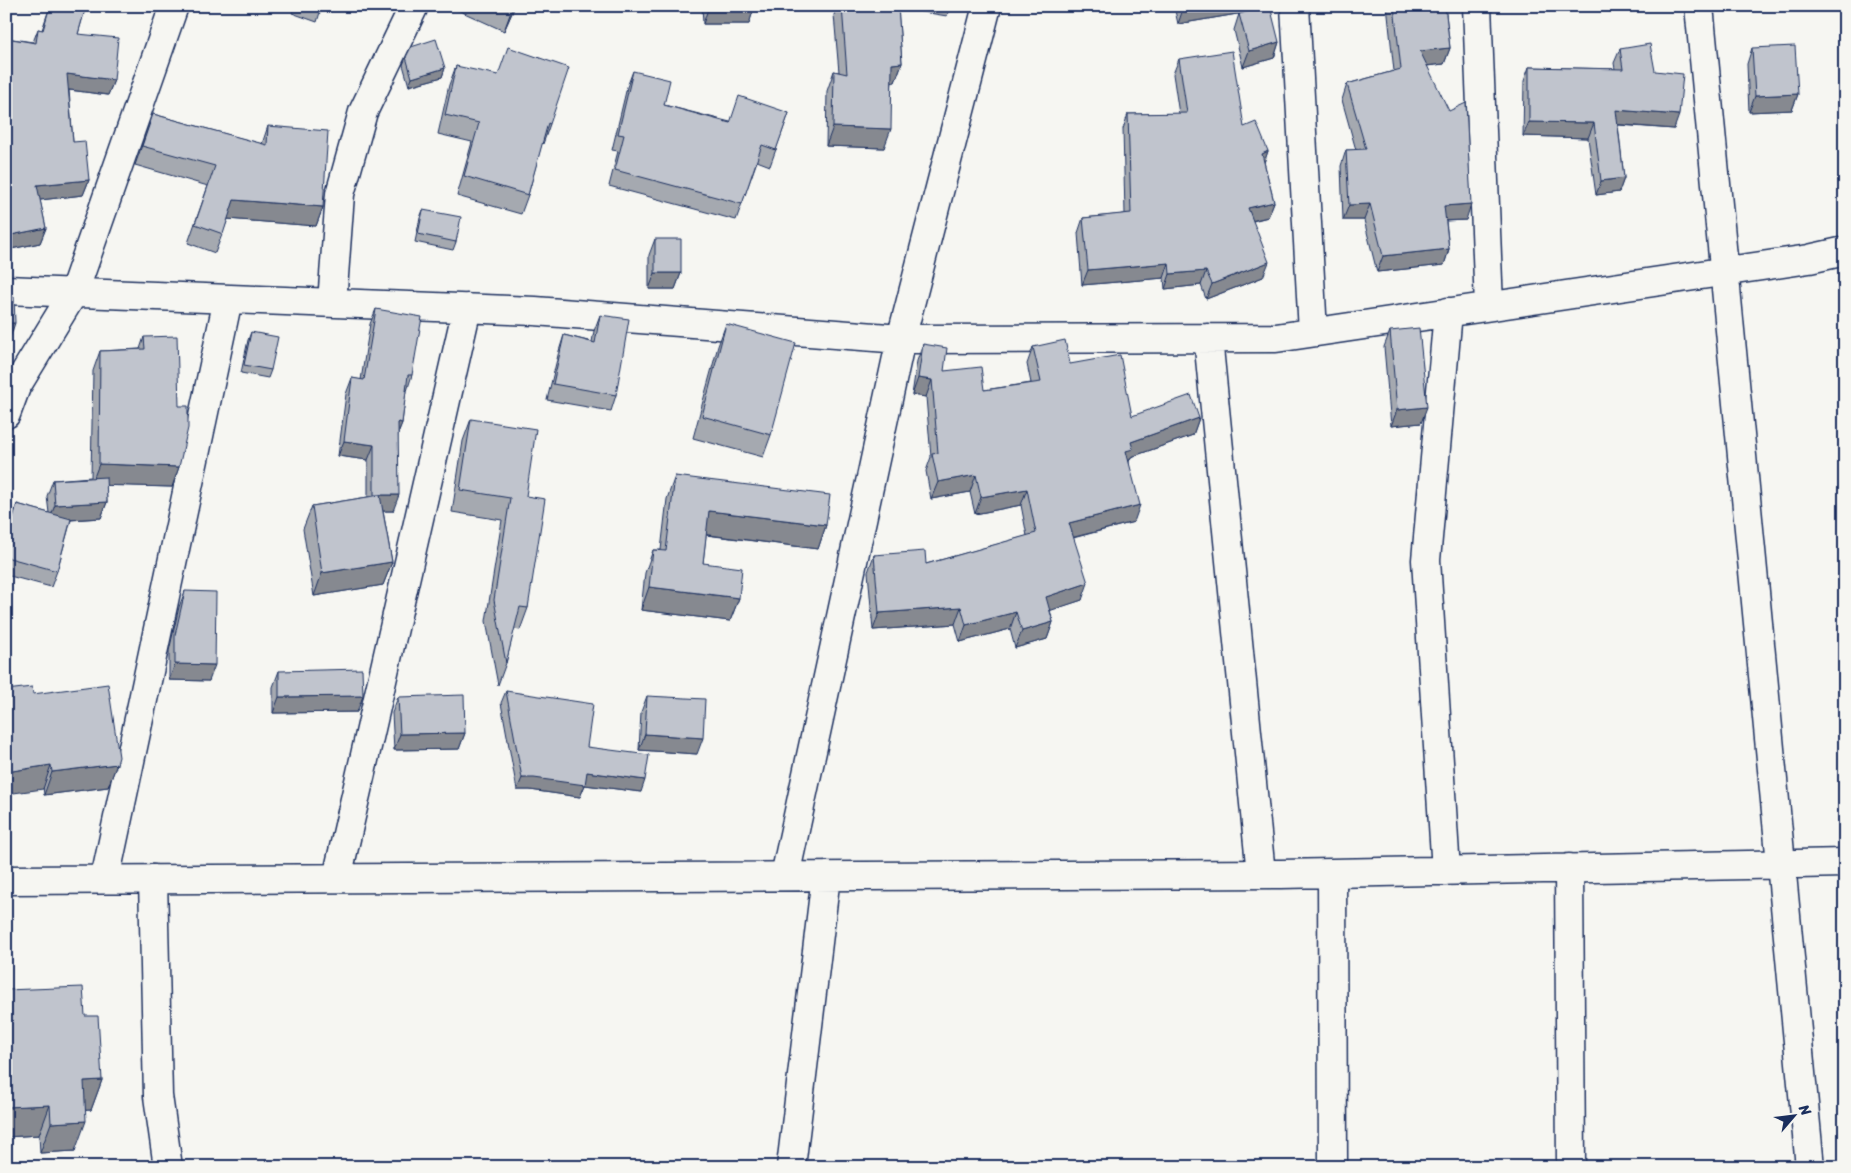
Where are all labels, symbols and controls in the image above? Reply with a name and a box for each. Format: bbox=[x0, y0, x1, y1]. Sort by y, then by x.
north arrow bbox=[1768, 1090, 1818, 1140]
text: N bbox=[1791, 1099, 1818, 1121]

